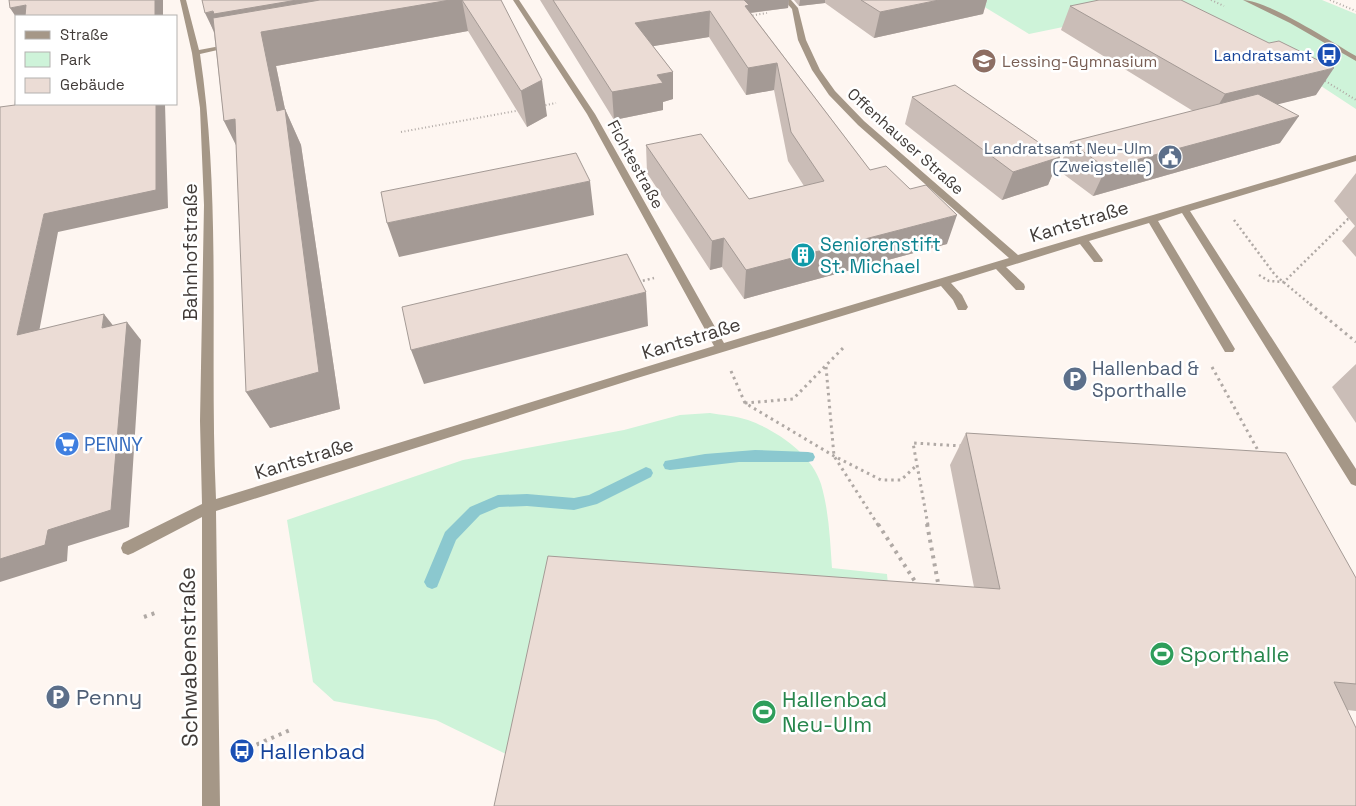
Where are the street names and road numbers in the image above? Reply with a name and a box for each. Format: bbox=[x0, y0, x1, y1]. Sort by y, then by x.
street label: Offenhauser Straße bbox=[843, 83, 968, 199]
street label: Fichtestraße bbox=[603, 116, 669, 212]
street label: Bahnhofstraße bbox=[178, 183, 203, 321]
street label: Kantstraße bbox=[1027, 195, 1132, 248]
street label: Kantstraße bbox=[639, 312, 744, 365]
street label: Kantstraße bbox=[252, 432, 357, 485]
street label: Schwabenstraße bbox=[172, 567, 204, 747]

